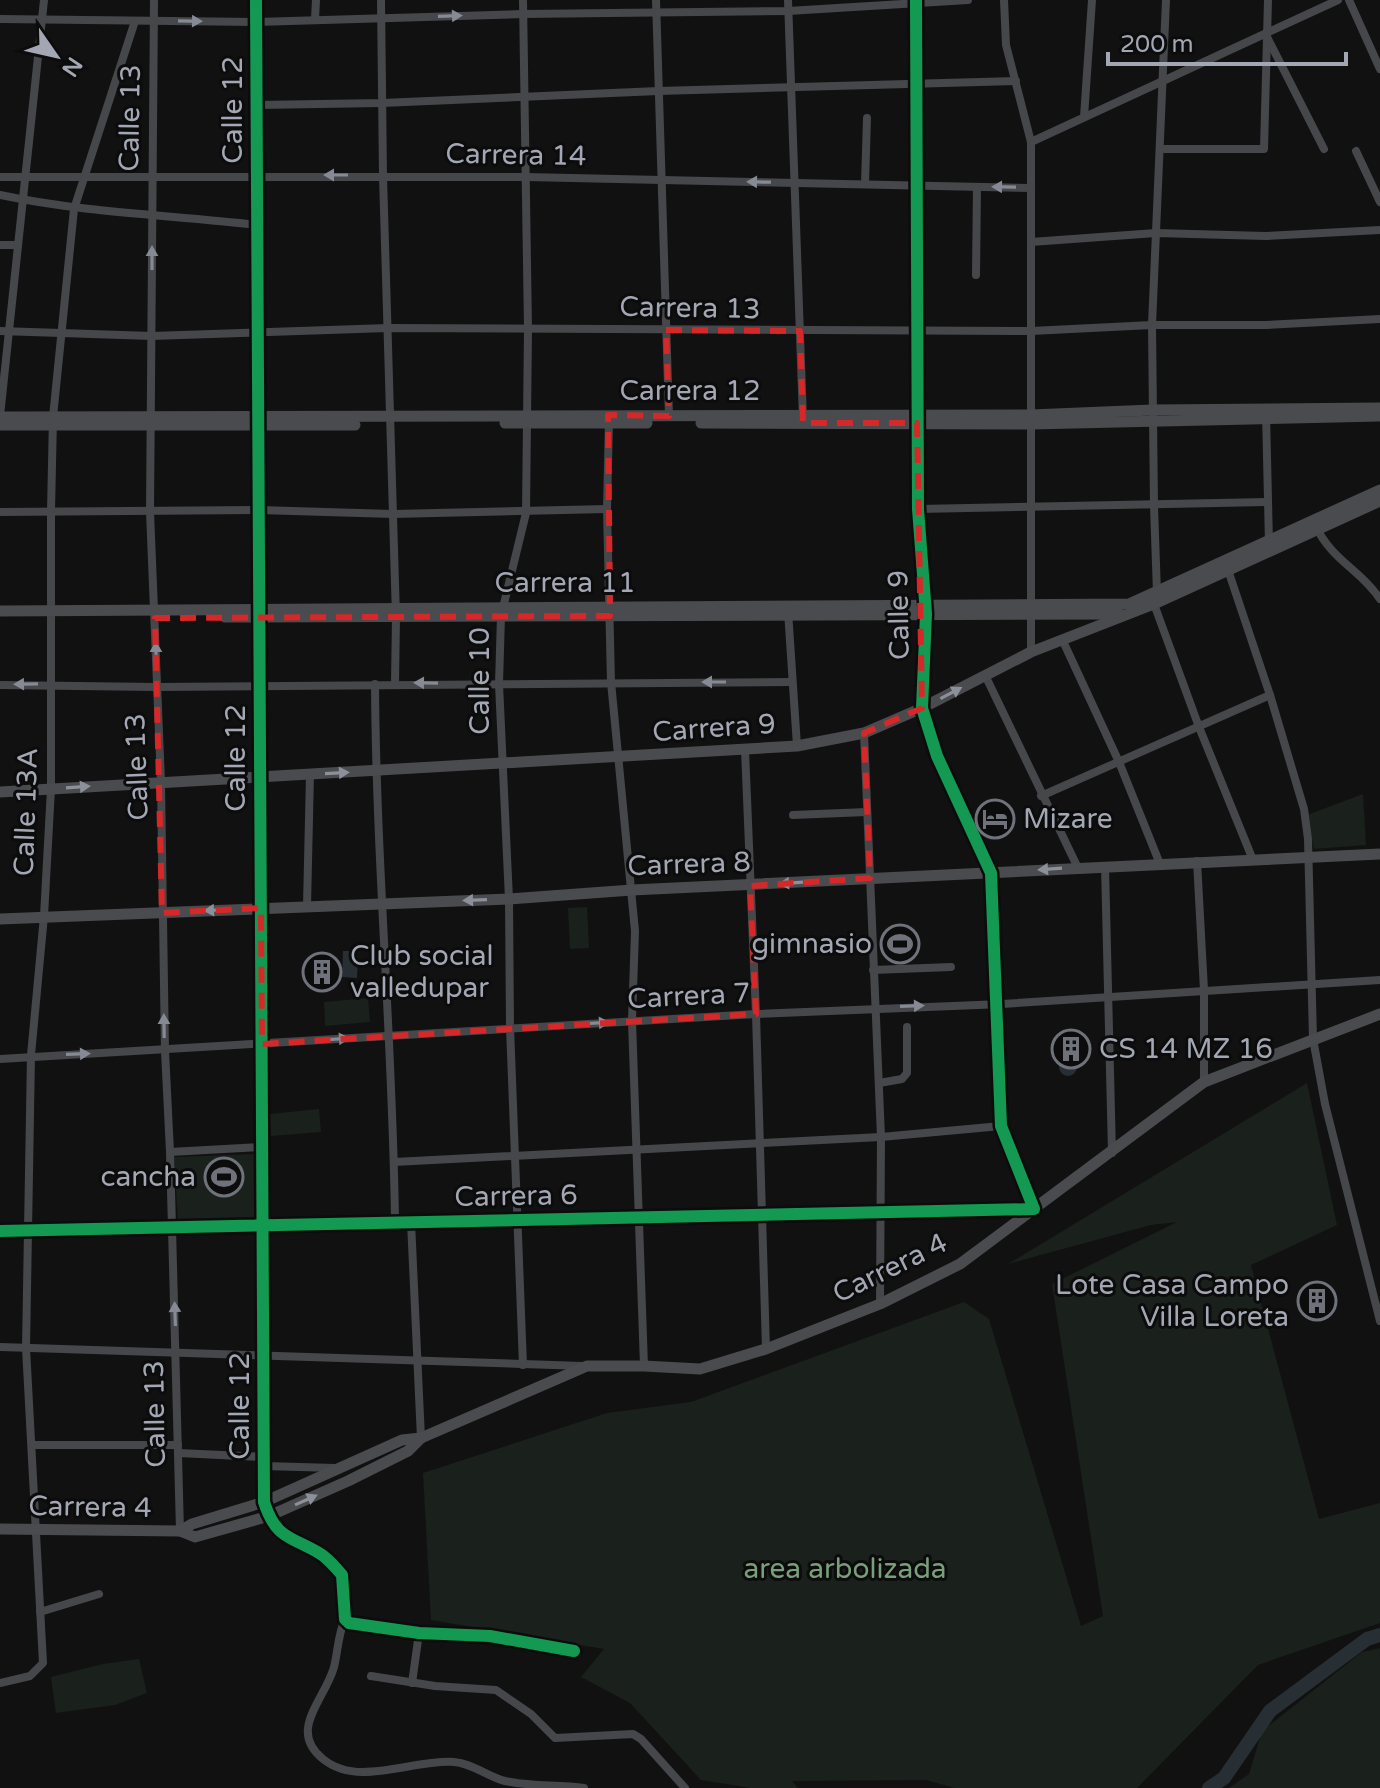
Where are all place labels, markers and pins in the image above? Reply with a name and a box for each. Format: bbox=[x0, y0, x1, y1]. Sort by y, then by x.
hotel icon: Mizare bbox=[974, 798, 1016, 840]
place label: Mizare bbox=[1023, 802, 1113, 836]
sports icon: gimnasio bbox=[879, 923, 921, 965]
place label: gimnasio bbox=[751, 927, 872, 961]
place label: Club social valledupar bbox=[350, 939, 494, 1005]
building icon: Club social valledupar bbox=[301, 951, 343, 993]
building icon: CS 14 MZ 16 bbox=[1050, 1028, 1092, 1070]
place label: CS 14 MZ 16 bbox=[1099, 1032, 1273, 1066]
sports icon: cancha bbox=[203, 1156, 245, 1198]
place label: cancha bbox=[101, 1160, 196, 1194]
place label: Lote Casa Campo Villa Loreta bbox=[1055, 1268, 1289, 1334]
building icon: Lote Casa Campo Villa Loreta bbox=[1296, 1280, 1338, 1322]

